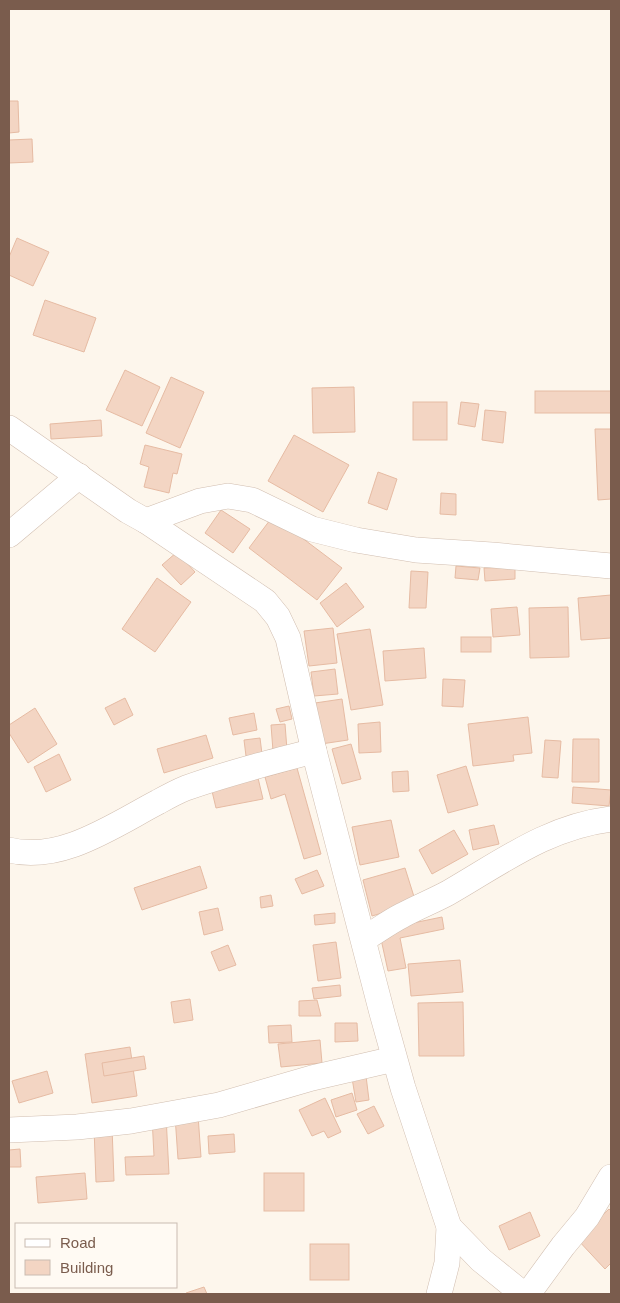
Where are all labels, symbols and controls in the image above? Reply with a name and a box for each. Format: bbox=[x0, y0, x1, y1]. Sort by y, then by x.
legend bbox=[15, 1223, 178, 1288]
text: Road bbox=[60, 1234, 96, 1251]
text: Building bbox=[60, 1259, 113, 1276]

